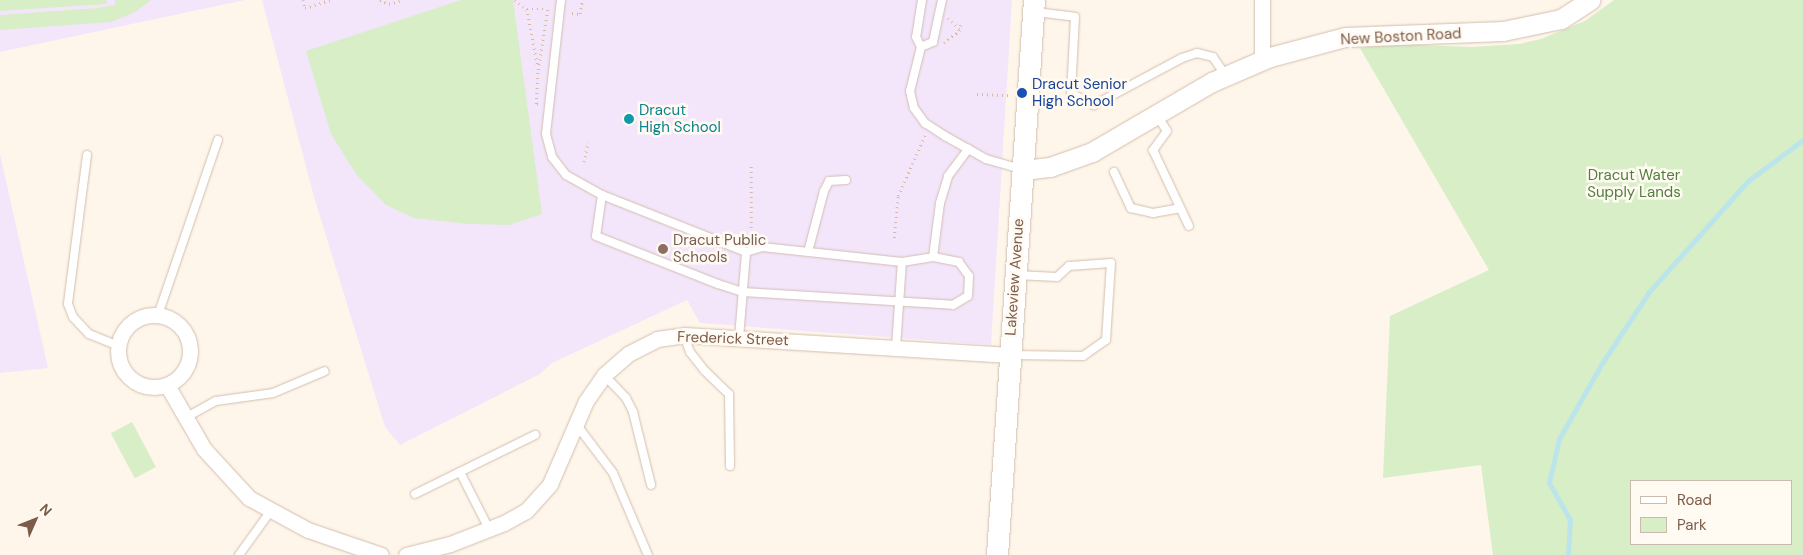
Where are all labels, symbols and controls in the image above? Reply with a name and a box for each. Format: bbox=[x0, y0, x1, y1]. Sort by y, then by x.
street label: New Boston Road bbox=[1340, 25, 1462, 49]
place label: Dracut Senior High School bbox=[1032, 75, 1127, 110]
marker: Dracut Senior High School bbox=[1016, 87, 1028, 99]
place label: Dracut High School bbox=[639, 101, 721, 136]
marker: Dracut High School bbox=[623, 113, 635, 125]
park label: Dracut Water Supply Lands bbox=[1587, 166, 1681, 201]
street label: Lakeview Avenue bbox=[1002, 218, 1028, 336]
place label: Dracut Public Schools bbox=[673, 231, 766, 266]
marker: Dracut Public Schools bbox=[657, 243, 669, 255]
street label: Frederick Street bbox=[677, 328, 789, 350]
legend bbox=[1630, 480, 1793, 545]
text: Road bbox=[1677, 490, 1712, 510]
north arrow bbox=[10, 495, 60, 545]
text: N bbox=[36, 500, 56, 520]
text: Park bbox=[1677, 515, 1707, 535]

